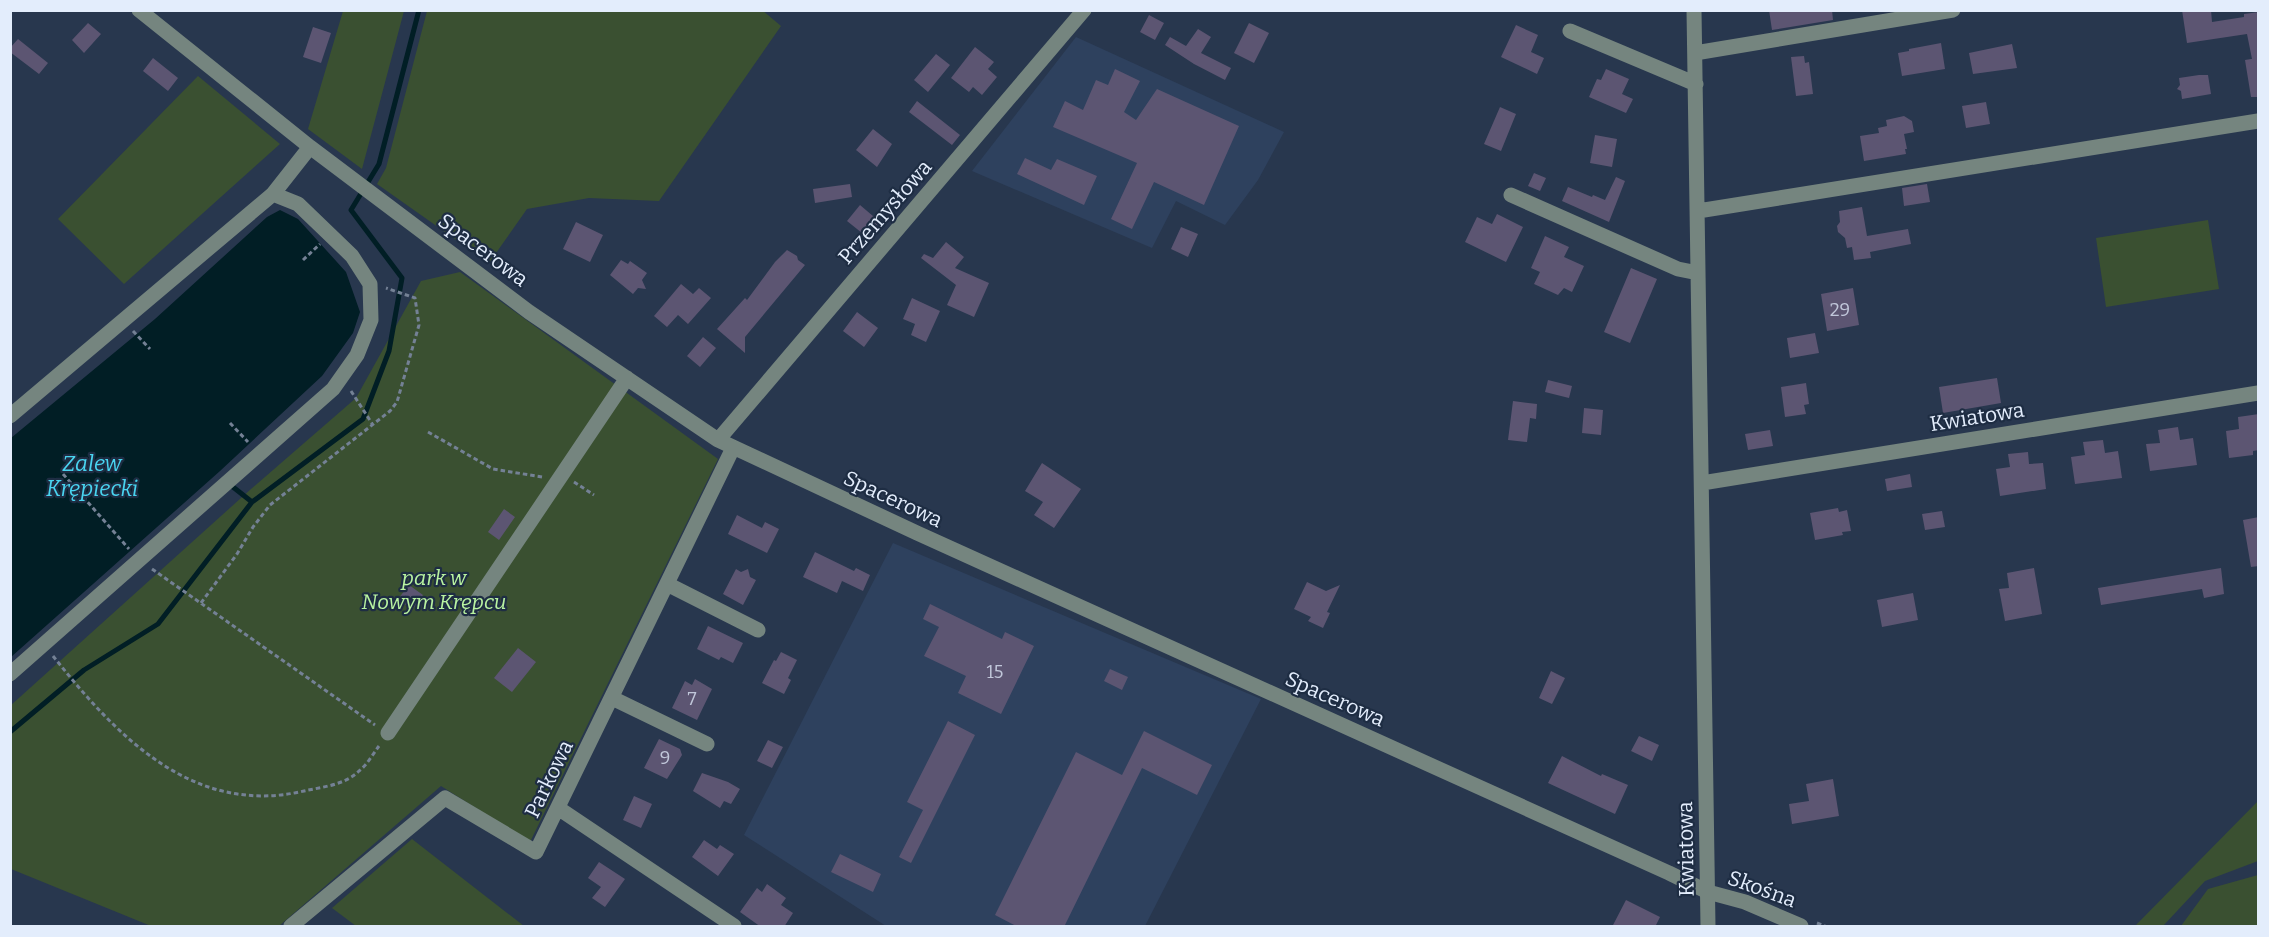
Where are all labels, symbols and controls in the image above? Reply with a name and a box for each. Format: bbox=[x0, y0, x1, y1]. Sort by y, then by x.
street label: Przemysłowa bbox=[833, 154, 938, 270]
street label: Spacerowa bbox=[433, 208, 534, 293]
house number: 29 bbox=[1830, 299, 1850, 321]
street label: Kwiatowa bbox=[1928, 397, 2027, 437]
water label: Zalew Krępiecki bbox=[46, 450, 138, 502]
street label: Spacerowa bbox=[839, 465, 947, 533]
park label: park w Nowym Krępcu bbox=[362, 565, 506, 615]
house number: 15 bbox=[987, 661, 1003, 683]
street label: Spacerowa bbox=[1281, 666, 1389, 733]
house number: 7 bbox=[687, 688, 697, 710]
street label: Parkowa bbox=[519, 736, 579, 822]
house number: 9 bbox=[660, 747, 670, 769]
street label: Kwiatowa bbox=[1672, 801, 1700, 897]
street label: Skośna bbox=[1724, 865, 1800, 914]

